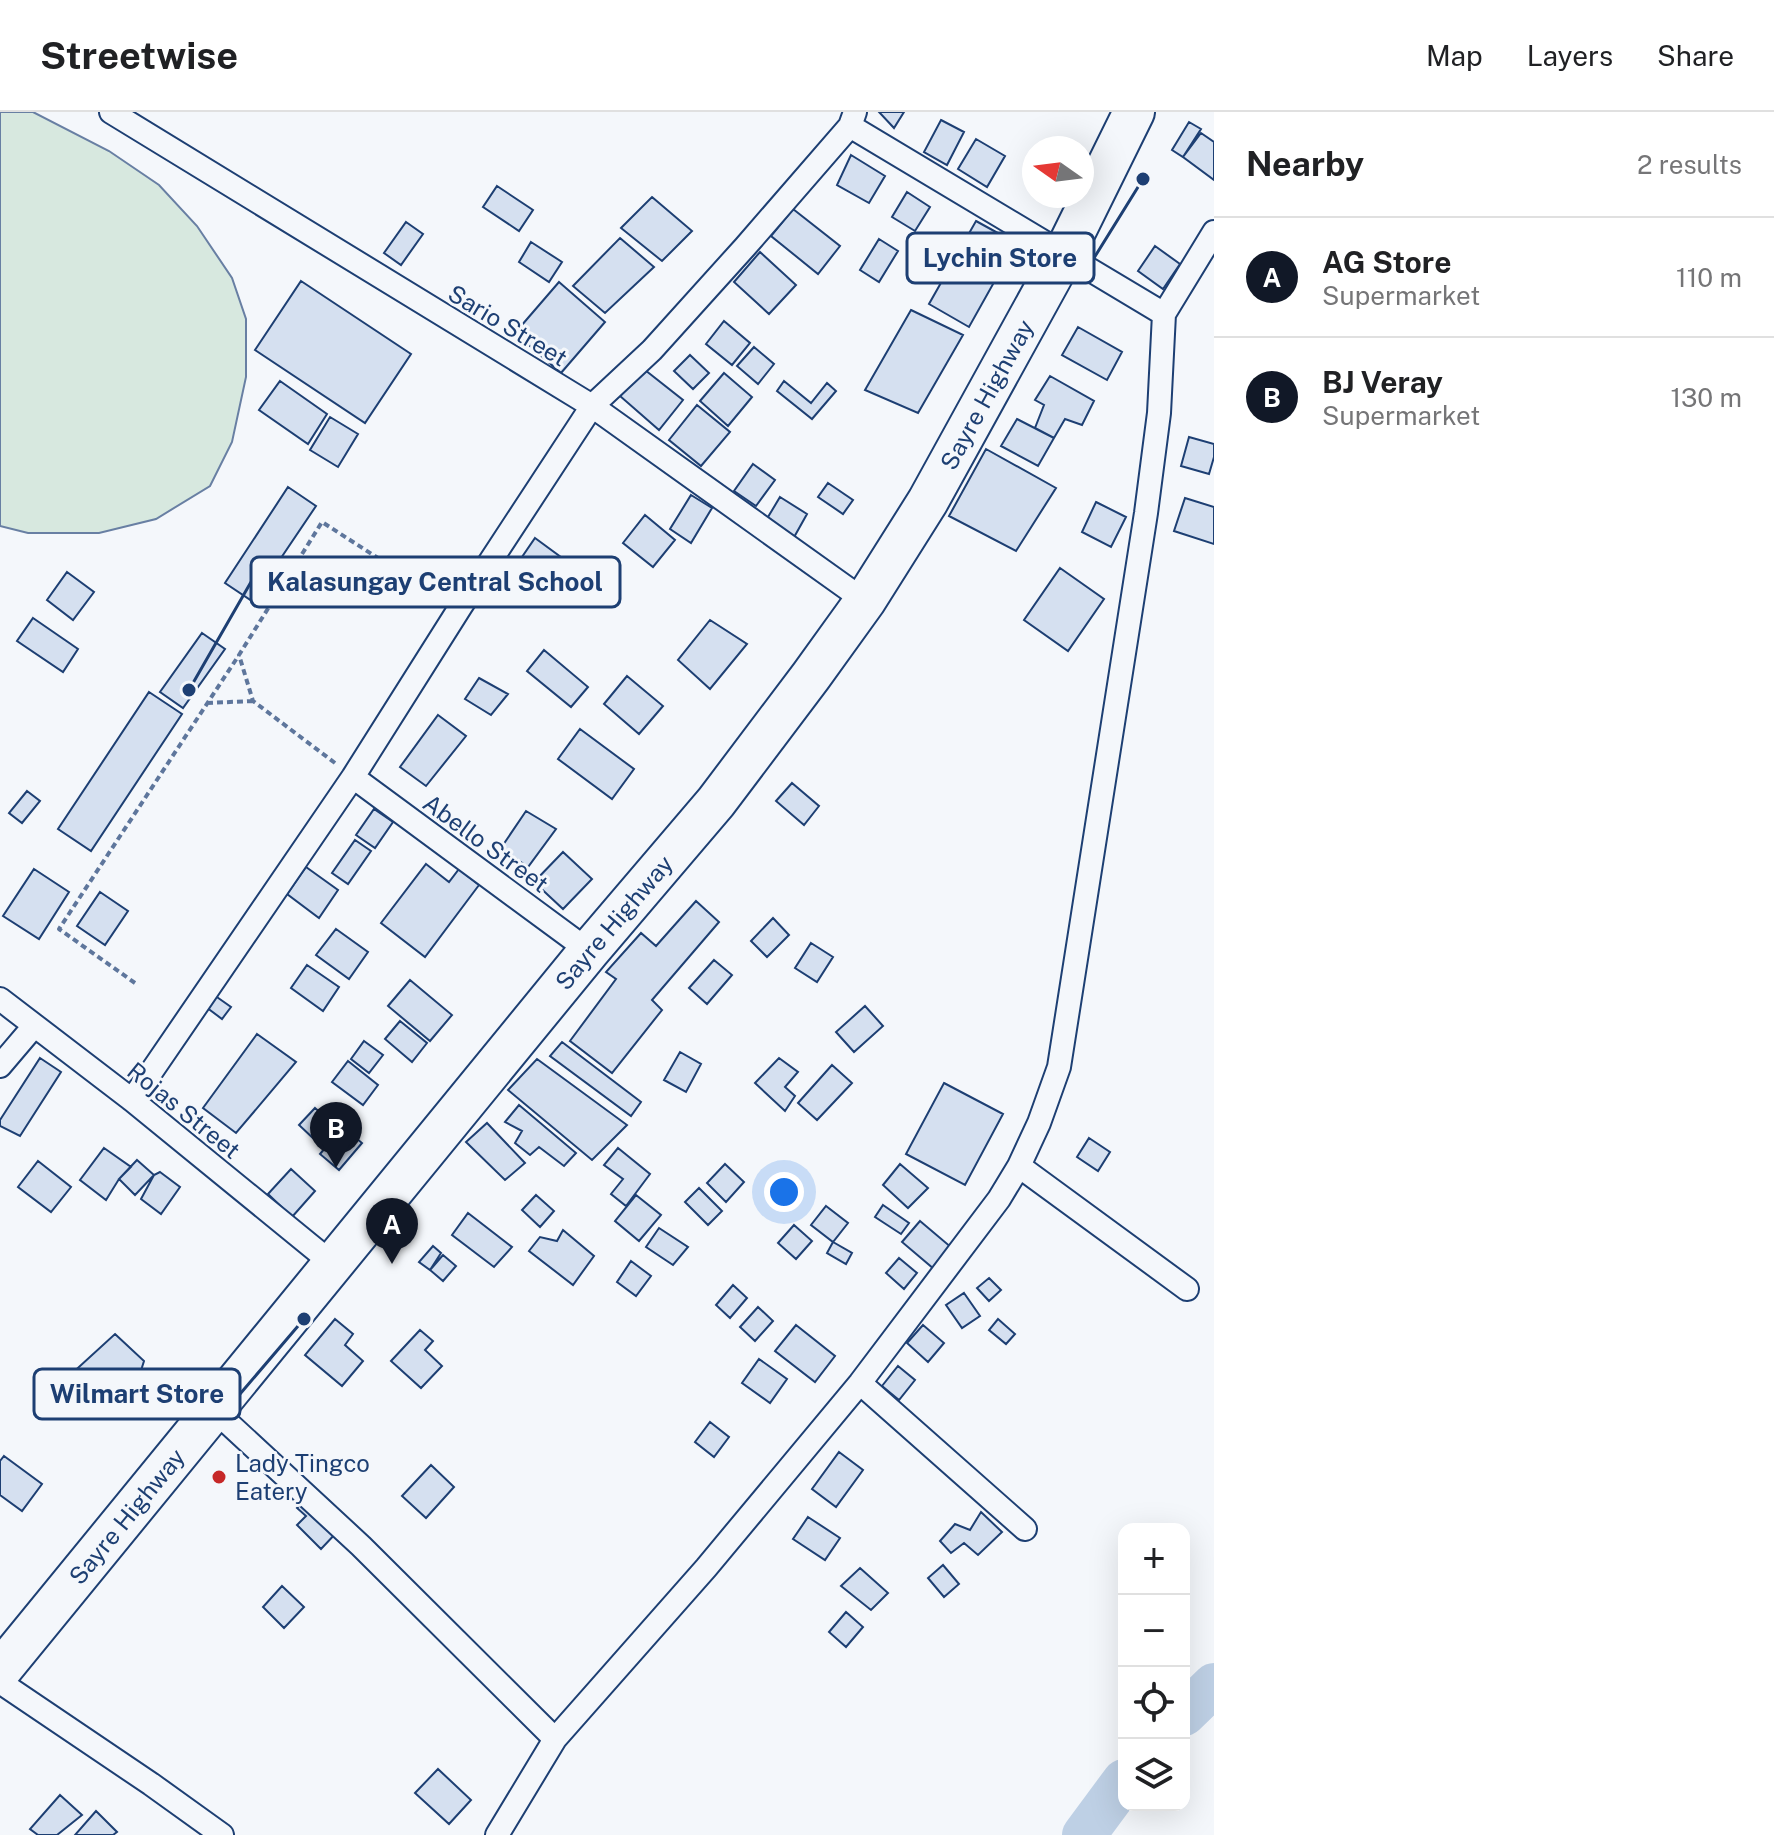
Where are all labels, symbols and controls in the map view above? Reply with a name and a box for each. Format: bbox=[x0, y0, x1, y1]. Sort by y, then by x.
text: Streetwise bbox=[40, 33, 238, 78]
text: Map bbox=[1426, 39, 1483, 72]
text: Layers bbox=[1527, 39, 1613, 72]
text: Share bbox=[1657, 39, 1734, 72]
north arrow bbox=[1022, 136, 1094, 208]
text: Nearby bbox=[1246, 144, 1364, 184]
text: 2 results bbox=[1637, 149, 1742, 180]
callout: Lychin Store bbox=[907, 233, 1094, 283]
text: Lychin Store bbox=[923, 242, 1077, 273]
text: AG Store bbox=[1322, 244, 1451, 280]
text: A bbox=[1263, 262, 1281, 293]
text: 110 m bbox=[1676, 262, 1742, 293]
street label: Sario Street bbox=[443, 279, 573, 371]
text: Supermarket bbox=[1322, 280, 1480, 311]
street label: Sayre Highway bbox=[934, 314, 1039, 474]
text: BJ Veray bbox=[1322, 364, 1443, 400]
text: B bbox=[1263, 382, 1281, 413]
text: 130 m bbox=[1670, 382, 1742, 413]
text: Supermarket bbox=[1322, 400, 1480, 431]
callout: Kalasungay Central School bbox=[251, 557, 620, 607]
text: Kalasungay Central School bbox=[267, 566, 603, 597]
street label: Abello Street bbox=[418, 788, 554, 898]
street label: Sayre Highway bbox=[549, 849, 678, 995]
street label: Rojas Street bbox=[122, 1056, 246, 1164]
pin: B bbox=[310, 1102, 362, 1168]
your location bbox=[764, 1172, 804, 1212]
pin: A bbox=[366, 1198, 418, 1264]
callout: Wilmart Store bbox=[34, 1369, 240, 1419]
text: Wilmart Store bbox=[50, 1378, 224, 1409]
street label: Sayre Highway bbox=[63, 1443, 190, 1590]
place label: Lady Tingco Eatery bbox=[235, 1449, 370, 1505]
marker: Lady Tingco Eatery bbox=[210, 1468, 228, 1486]
map controls bbox=[1118, 1523, 1190, 1811]
button: + bbox=[1118, 1523, 1190, 1595]
button: − bbox=[1118, 1595, 1190, 1667]
button: locate bbox=[1118, 1667, 1190, 1739]
button: layers bbox=[1118, 1739, 1190, 1811]

